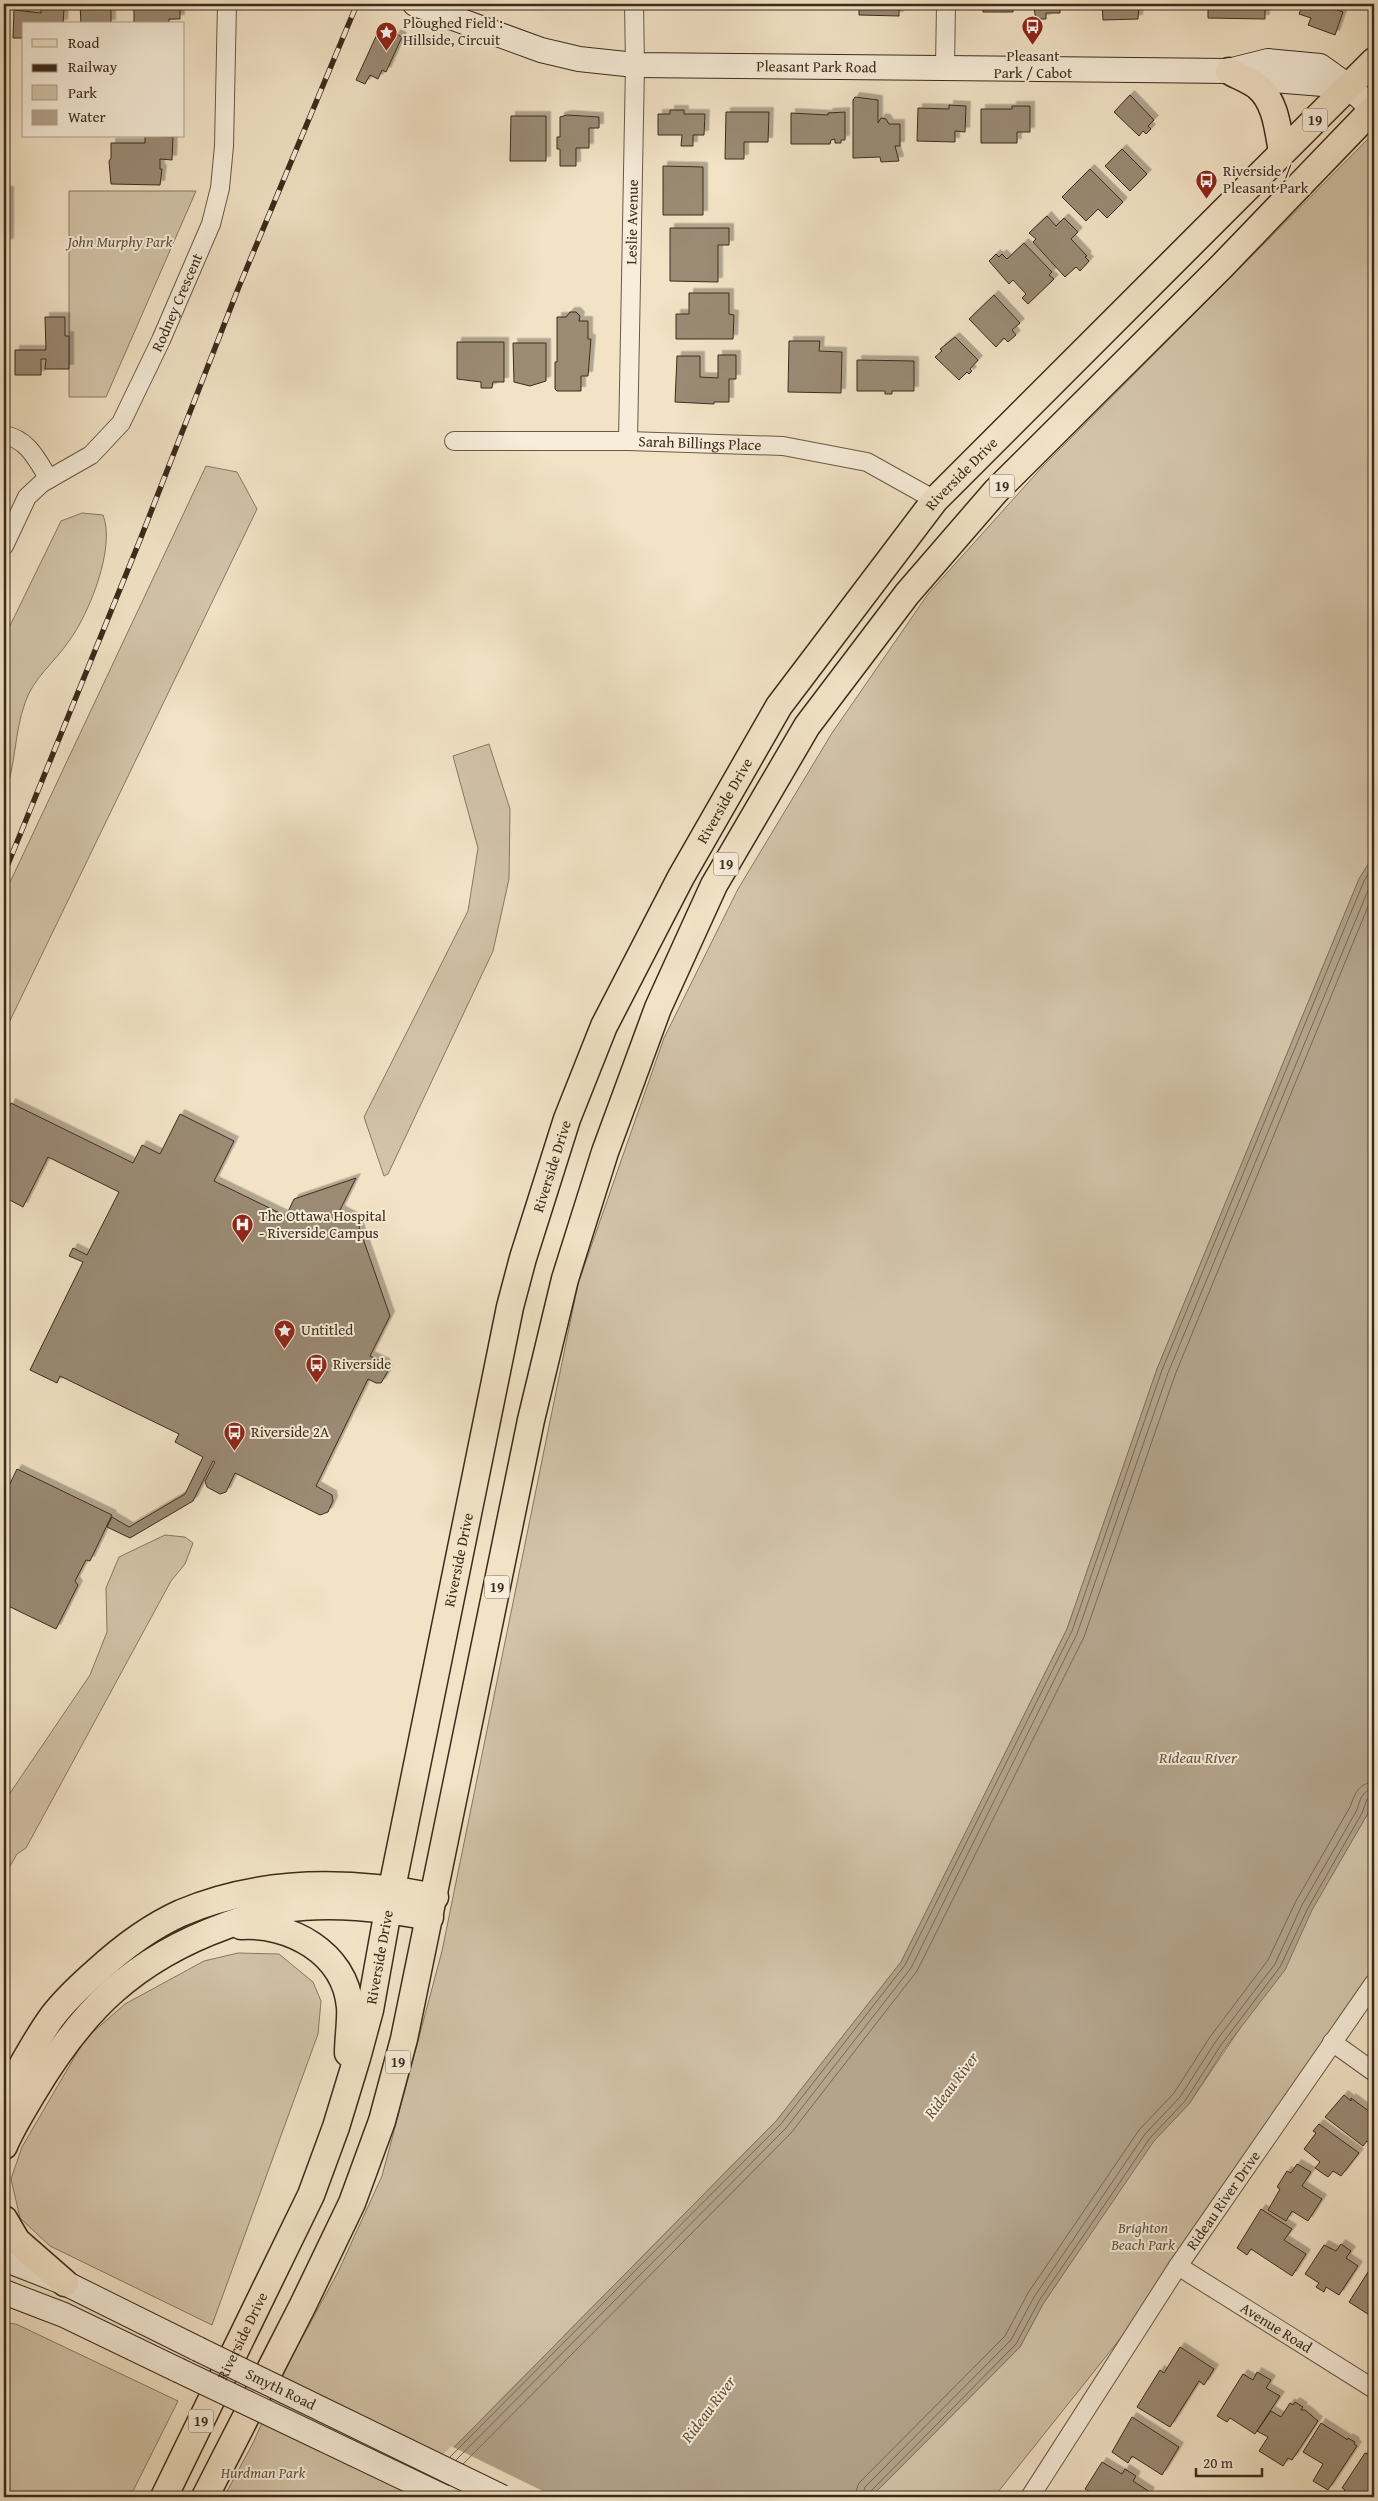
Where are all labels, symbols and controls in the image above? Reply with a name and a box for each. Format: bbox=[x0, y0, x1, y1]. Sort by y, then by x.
place label: Ploughed Field : Hillside, Circuit bbox=[403, 12, 503, 50]
bus stop icon: Pleasant Park / Cabot bbox=[1021, 15, 1045, 46]
place icon: Ploughed Field : Hillside, Circuit bbox=[375, 20, 399, 51]
legend bbox=[22, 22, 185, 138]
text: Road bbox=[68, 32, 99, 53]
place label: Pleasant Park / Cabot bbox=[994, 45, 1073, 83]
street label: Pleasant Park Road bbox=[756, 55, 877, 77]
text: Railway bbox=[68, 56, 118, 77]
text: Park bbox=[68, 82, 97, 103]
text: Water bbox=[68, 106, 106, 127]
road number: 19 bbox=[1302, 108, 1328, 132]
place label: Riverside / Pleasant Park bbox=[1223, 160, 1309, 198]
bus stop icon: Riverside / Pleasant Park bbox=[1195, 168, 1219, 199]
street label: Leslie Avenue bbox=[620, 179, 643, 265]
park label: John Murphy Park bbox=[65, 231, 173, 252]
street label: Rodney Crescent bbox=[146, 249, 207, 355]
street label: Sarah Billings Place bbox=[638, 430, 762, 455]
street label: Riverside Drive bbox=[920, 432, 1002, 514]
road number: 19 bbox=[990, 474, 1014, 498]
street label: Riverside Drive bbox=[691, 754, 757, 847]
road number: 19 bbox=[714, 852, 738, 876]
street label: Riverside Drive bbox=[527, 1117, 576, 1215]
place label: The Ottawa Hospital - Riverside Campus bbox=[259, 1205, 386, 1243]
hospital icon: The Ottawa Hospital - Riverside Campus bbox=[231, 1213, 255, 1244]
place icon: Untitled bbox=[273, 1318, 297, 1349]
place label: Untitled bbox=[301, 1319, 353, 1340]
bus stop icon: Riverside bbox=[305, 1352, 329, 1383]
place label: Riverside bbox=[333, 1353, 391, 1374]
bus stop icon: Riverside 2A bbox=[223, 1420, 247, 1451]
place label: Riverside 2A bbox=[251, 1421, 329, 1442]
street label: Riverside Drive bbox=[438, 1511, 478, 1609]
road number: 19 bbox=[484, 1575, 510, 1598]
water label: Rideau River bbox=[1158, 1745, 1238, 1769]
street label: Riverside Drive bbox=[360, 1908, 398, 2006]
water label: Rideau River bbox=[917, 2046, 985, 2124]
road number: 19 bbox=[386, 2050, 410, 2074]
street label: Rideau River Drive bbox=[1181, 2146, 1265, 2254]
park label: Brighton Beach Park bbox=[1110, 2217, 1175, 2255]
street label: Riverside Drive bbox=[212, 2288, 272, 2383]
street label: Avenue Road bbox=[1237, 2297, 1316, 2358]
street label: Smyth Road bbox=[242, 2363, 319, 2415]
water label: Rideau River bbox=[674, 2370, 742, 2448]
road number: 19 bbox=[188, 2410, 214, 2432]
scale bar bbox=[1196, 2446, 1262, 2478]
text: 20 m bbox=[1203, 2452, 1234, 2473]
park label: Hurdman Park bbox=[220, 2462, 305, 2483]

